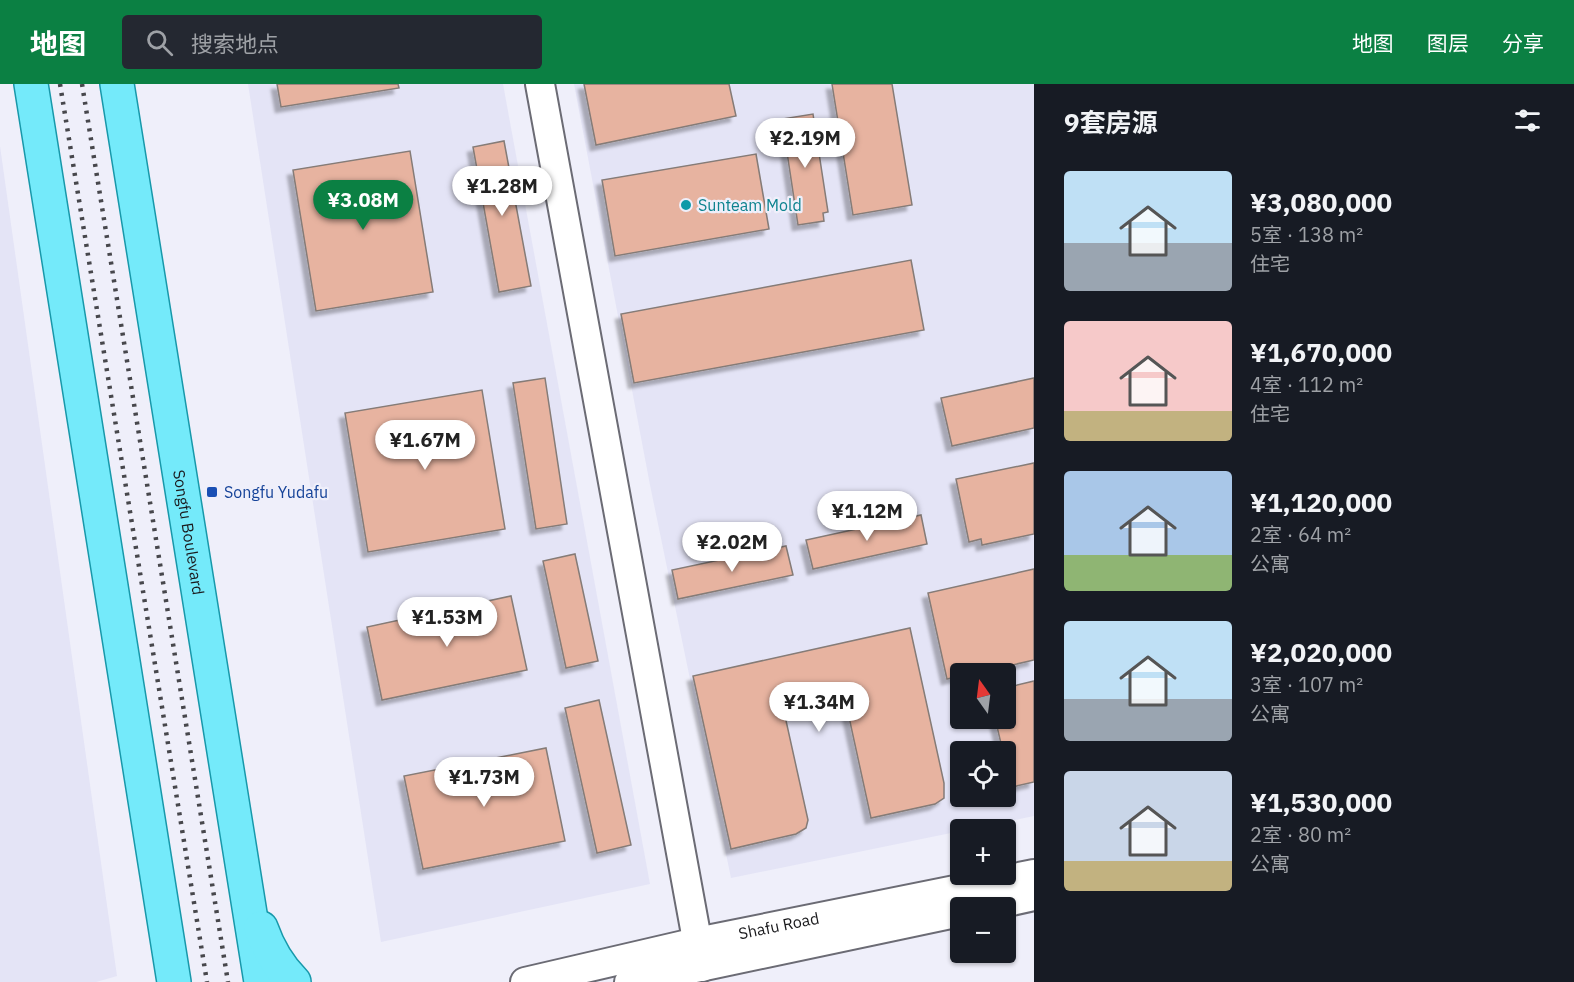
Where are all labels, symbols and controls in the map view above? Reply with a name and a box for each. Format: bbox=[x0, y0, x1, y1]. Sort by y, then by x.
search box bbox=[122, 15, 542, 69]
text: 地图 bbox=[30, 25, 86, 62]
icon: search bbox=[143, 26, 176, 59]
text: 搜索地点 bbox=[191, 29, 279, 58]
text: 地图 bbox=[1352, 29, 1394, 57]
text: 图层 bbox=[1427, 29, 1469, 57]
text: 分享 bbox=[1502, 29, 1544, 57]
icon: filters bbox=[1511, 104, 1544, 137]
text: 9套房源 bbox=[1064, 105, 1158, 139]
pin: ¥2.19M bbox=[756, 118, 854, 169]
text: ¥2.19M bbox=[769, 124, 841, 151]
pin: ¥1.28M bbox=[453, 166, 551, 217]
text: ¥1.28M bbox=[466, 172, 538, 199]
pin: ¥3.08M bbox=[314, 180, 412, 231]
text: ¥3,080,000 bbox=[1250, 185, 1392, 219]
text: ¥3.08M bbox=[327, 186, 399, 213]
place label: Sunteam Mold bbox=[698, 195, 802, 215]
icon: home bbox=[1112, 195, 1184, 267]
marker: Sunteam Mold bbox=[679, 198, 693, 212]
text: 5室 · 138 m² bbox=[1250, 221, 1363, 248]
text: 住宅 bbox=[1250, 250, 1290, 277]
text: ¥1,670,000 bbox=[1250, 335, 1392, 369]
icon: home bbox=[1112, 345, 1184, 417]
text: 4室 · 112 m² bbox=[1250, 371, 1363, 398]
text: 住宅 bbox=[1250, 400, 1290, 427]
pin: ¥1.67M bbox=[376, 420, 474, 471]
text: ¥1.67M bbox=[389, 426, 461, 453]
street label: Songfu Boulevard bbox=[169, 468, 209, 596]
place label: Songfu Yudafu bbox=[224, 482, 328, 502]
marker: Songfu Yudafu bbox=[205, 485, 219, 499]
text: ¥1,120,000 bbox=[1250, 485, 1392, 519]
pin: ¥1.12M bbox=[818, 491, 916, 542]
icon: home bbox=[1112, 495, 1184, 567]
text: ¥1.12M bbox=[831, 497, 903, 524]
text: 2室 · 64 m² bbox=[1250, 521, 1351, 548]
pin: ¥2.02M bbox=[683, 522, 781, 573]
text: ¥2.02M bbox=[696, 528, 768, 555]
text: 公寓 bbox=[1250, 550, 1290, 577]
pin: ¥1.53M bbox=[398, 597, 496, 648]
text: ¥1.53M bbox=[411, 603, 483, 630]
text: ¥2,020,000 bbox=[1250, 635, 1392, 669]
icon: home bbox=[1112, 645, 1184, 717]
north arrow bbox=[950, 663, 1016, 729]
map controls bbox=[950, 663, 1016, 963]
text: 3室 · 107 m² bbox=[1250, 671, 1363, 698]
pin: ¥1.34M bbox=[770, 682, 868, 733]
text: ¥1.34M bbox=[783, 688, 855, 715]
text: 公寓 bbox=[1250, 700, 1290, 727]
button: locate bbox=[950, 741, 1016, 807]
pin: ¥1.73M bbox=[435, 757, 533, 808]
text: ¥1.73M bbox=[448, 763, 520, 790]
text: ¥1,530,000 bbox=[1250, 785, 1392, 819]
icon: home bbox=[1112, 795, 1184, 867]
button: + bbox=[950, 819, 1016, 885]
text: 2室 · 80 m² bbox=[1250, 821, 1351, 848]
text: 公寓 bbox=[1250, 850, 1290, 877]
button: − bbox=[950, 897, 1016, 963]
street label: Shafu Road bbox=[737, 908, 821, 943]

